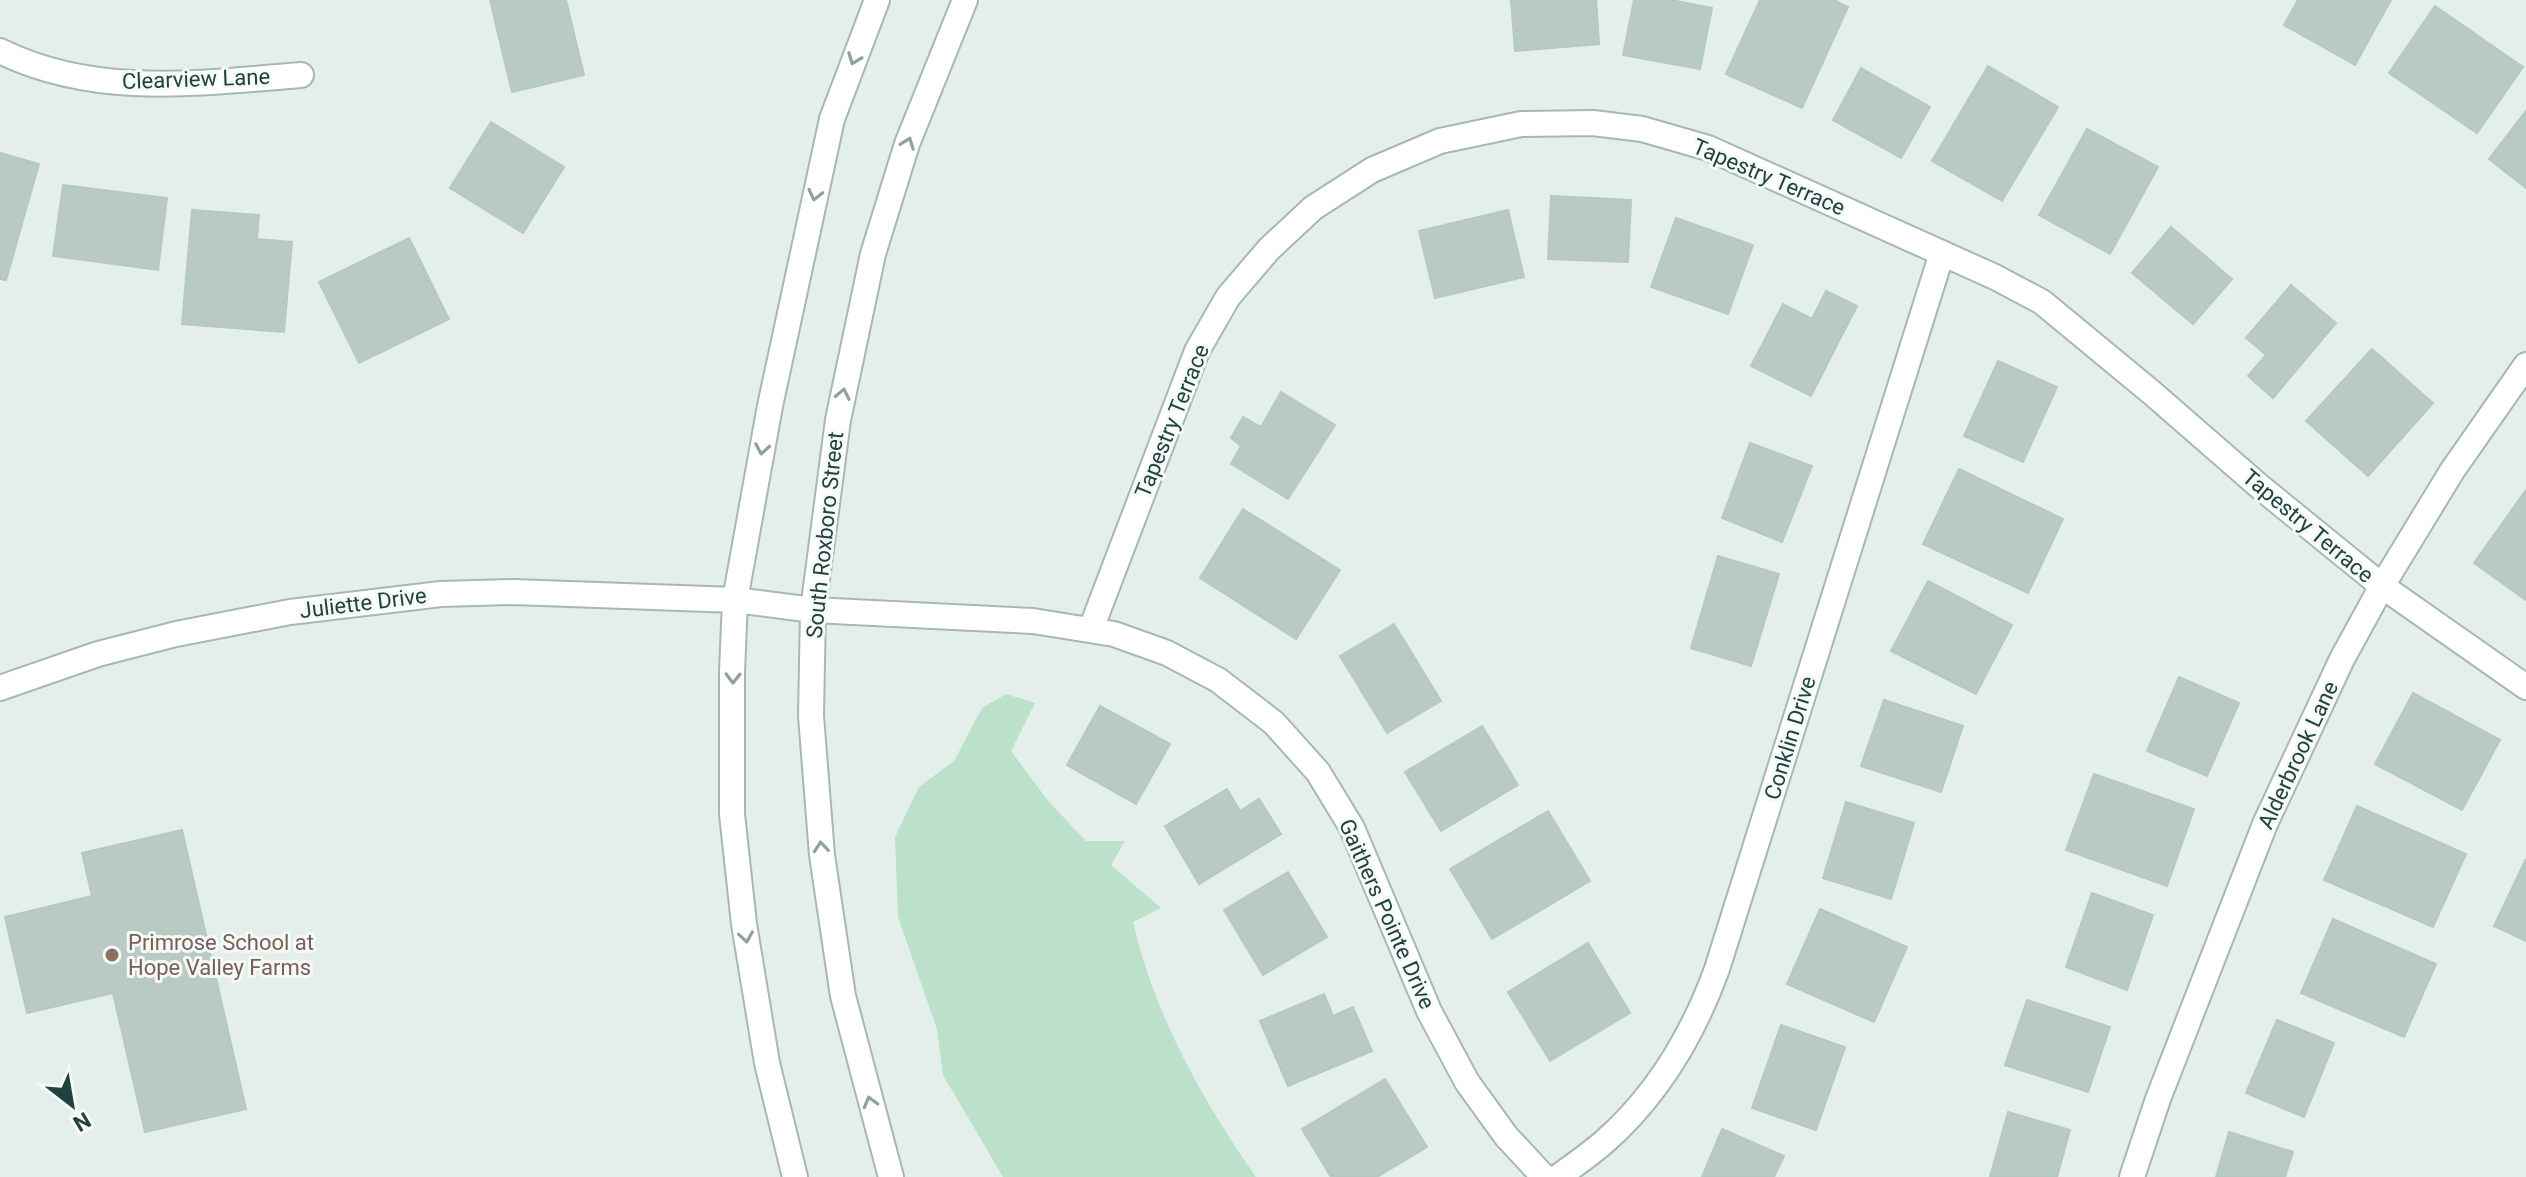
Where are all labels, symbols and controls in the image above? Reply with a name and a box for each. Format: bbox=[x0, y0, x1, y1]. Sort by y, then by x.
one-way arrow bbox=[847, 51, 864, 65]
street label: Clearview Lane bbox=[121, 64, 271, 94]
street label: Tapestry Terrace bbox=[1689, 134, 1849, 220]
one-way arrow bbox=[898, 137, 914, 151]
one-way arrow bbox=[807, 187, 824, 201]
street label: Tapestry Terrace bbox=[1130, 341, 1214, 501]
one-way arrow bbox=[834, 388, 851, 402]
street label: South Roxboro Street bbox=[802, 431, 848, 639]
one-way arrow bbox=[755, 443, 772, 456]
street label: Tapestry Terrace bbox=[2238, 464, 2378, 588]
street label: Juliette Drive bbox=[298, 583, 428, 623]
one-way arrow bbox=[724, 672, 741, 685]
street label: Conklin Drive bbox=[1759, 673, 1821, 803]
street label: Alderbrook Lane bbox=[2253, 677, 2343, 833]
street label: Gaithers Pointe Drive bbox=[1334, 815, 1440, 1013]
one-way arrow bbox=[813, 840, 830, 853]
place label: Primrose School at Hope Valley Farms bbox=[128, 930, 314, 980]
one-way arrow bbox=[737, 930, 754, 944]
marker: Primrose School at Hope Valley Farms bbox=[103, 946, 121, 964]
north arrow bbox=[32, 1065, 112, 1145]
one-way arrow bbox=[863, 1095, 879, 1109]
text: N bbox=[69, 1107, 95, 1136]

